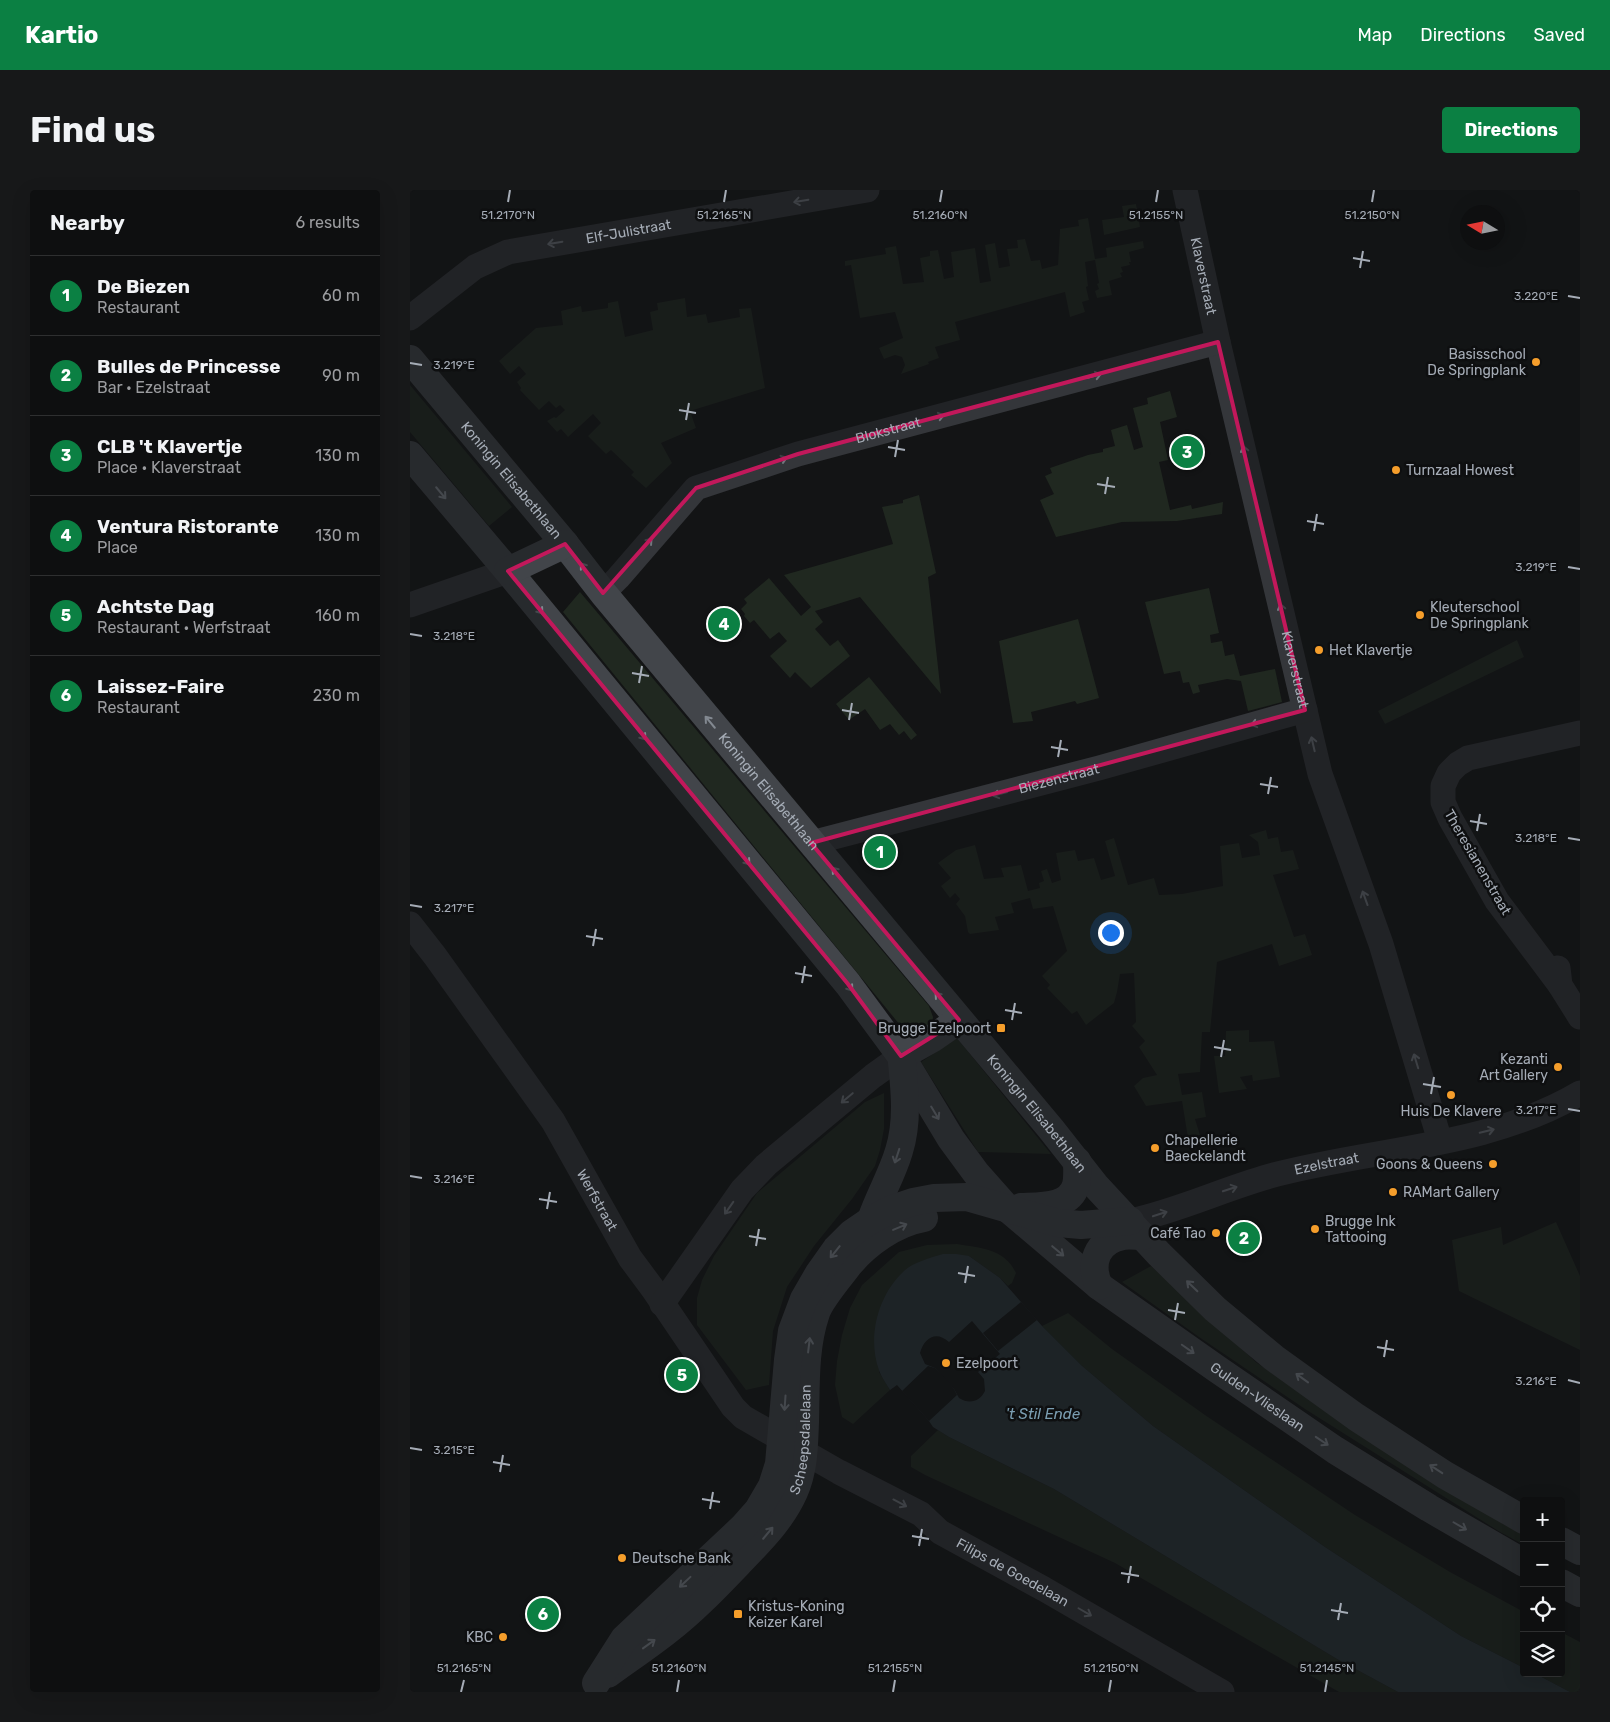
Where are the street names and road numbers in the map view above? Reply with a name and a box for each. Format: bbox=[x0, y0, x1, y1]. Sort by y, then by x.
street label: Elf-Julistraat bbox=[584, 216, 673, 247]
street label: Klaverstraat bbox=[1187, 236, 1220, 317]
street label: Blokstraat bbox=[854, 414, 923, 447]
street label: Koningin Elisabethlaan bbox=[457, 418, 565, 543]
street label: Klaverstraat bbox=[1277, 629, 1312, 710]
street label: Koningin Elisabethlaan bbox=[715, 730, 822, 854]
street label: Biezenstraat bbox=[1017, 760, 1102, 798]
street label: Theresianenstraat bbox=[1440, 806, 1515, 918]
street label: Koningin Elisabethlaan bbox=[983, 1051, 1090, 1176]
street label: Ezelstraat bbox=[1293, 1149, 1361, 1179]
street label: Werfstraat bbox=[573, 1166, 621, 1235]
street label: Gulden-Vlieslaan bbox=[1207, 1359, 1308, 1435]
street label: Scheepsdalelaan bbox=[786, 1384, 815, 1497]
street label: Filips de Goedelaan bbox=[953, 1535, 1072, 1611]

